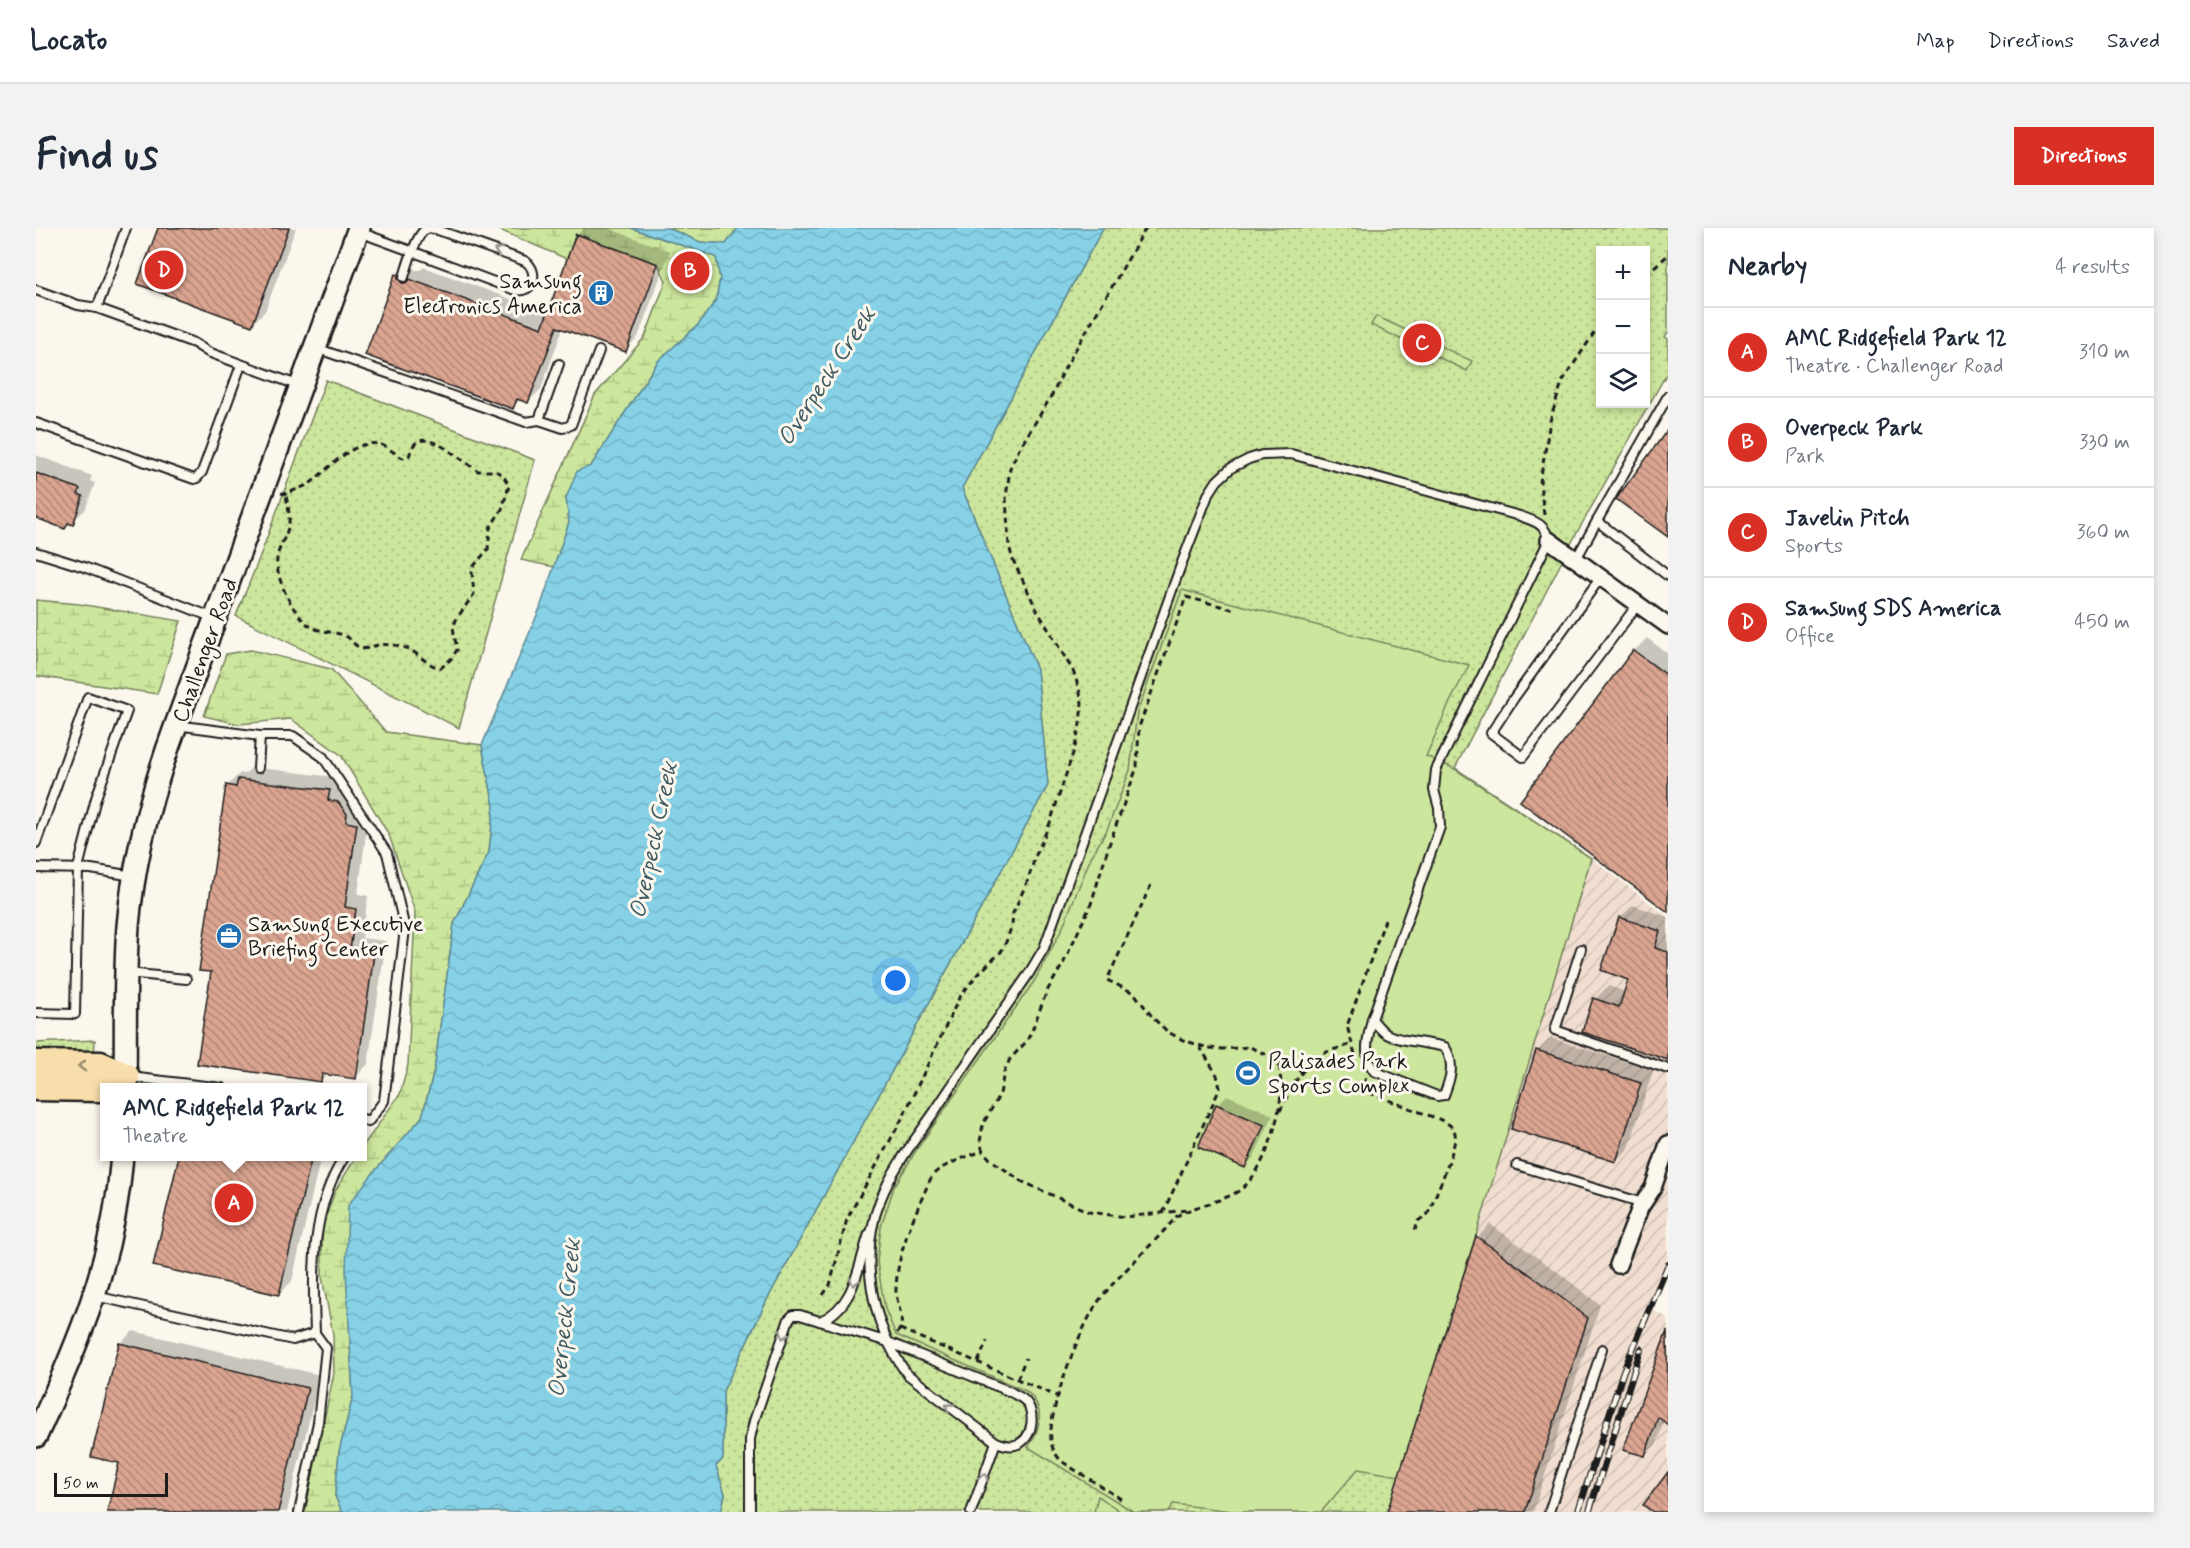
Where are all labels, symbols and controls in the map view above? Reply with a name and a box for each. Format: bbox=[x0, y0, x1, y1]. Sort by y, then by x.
text: Locato bbox=[30, 23, 107, 60]
text: Map bbox=[1916, 27, 1955, 55]
text: Directions bbox=[1988, 27, 2074, 55]
text: Saved bbox=[2107, 27, 2160, 55]
button: Directions bbox=[2014, 127, 2154, 185]
text: Find us bbox=[36, 129, 158, 184]
one-way arrow bbox=[493, 246, 504, 259]
map controls bbox=[1596, 246, 1650, 408]
button: + bbox=[1596, 246, 1650, 300]
pin: D bbox=[144, 248, 184, 292]
pin: B bbox=[670, 248, 710, 294]
text: Nearby bbox=[1728, 250, 1807, 284]
text: 4 results bbox=[2055, 254, 2130, 281]
place label: Samsung Electronics America bbox=[403, 268, 582, 321]
building icon: Samsung Electronics America bbox=[586, 278, 616, 308]
water label: Overpeck Creek bbox=[771, 300, 884, 452]
button: − bbox=[1596, 300, 1650, 354]
pin: C bbox=[1402, 320, 1442, 366]
text: AMC Ridgefield Park 12 bbox=[1785, 325, 2007, 353]
text: A bbox=[1741, 339, 1754, 366]
text: 310 m bbox=[2079, 339, 2130, 366]
text: Theatre · Challenger Road bbox=[1785, 353, 2003, 380]
button: layers bbox=[1596, 354, 1650, 408]
text: Overpeck Park bbox=[1785, 415, 1923, 443]
text: B bbox=[1741, 429, 1754, 456]
text: 330 m bbox=[2079, 429, 2130, 456]
text: Park bbox=[1785, 443, 1825, 470]
text: Javelin Pitch bbox=[1785, 505, 1910, 533]
text: C bbox=[1740, 519, 1755, 546]
text: 360 m bbox=[2077, 519, 2130, 546]
text: Sports bbox=[1785, 533, 1843, 560]
street label: Challenger Road bbox=[167, 575, 248, 728]
text: Samsung SDS America bbox=[1785, 595, 2001, 623]
text: D bbox=[1741, 609, 1754, 636]
text: 450 m bbox=[2074, 609, 2130, 636]
text: Office bbox=[1785, 623, 1835, 650]
water label: Overpeck Creek bbox=[623, 758, 687, 922]
place label: Samsung Executive Briefing Center bbox=[248, 911, 424, 967]
office icon: Samsung Executive Briefing Center bbox=[214, 921, 244, 951]
your location bbox=[881, 966, 910, 995]
place label: Palisades Park Sports Complex bbox=[1268, 1048, 1410, 1101]
sports icon: Palisades Park Sports Complex bbox=[1233, 1058, 1263, 1088]
one-way arrow bbox=[77, 1060, 86, 1072]
popup bbox=[100, 1083, 367, 1161]
text: AMC Ridgefield Park 12 bbox=[123, 1095, 344, 1123]
text: Theatre bbox=[123, 1123, 188, 1150]
pin: A bbox=[214, 1180, 254, 1226]
water label: Overpeck Creek bbox=[542, 1236, 589, 1399]
one-way arrow bbox=[849, 1276, 861, 1287]
one-way arrow bbox=[778, 1329, 791, 1340]
one-way arrow bbox=[945, 1403, 956, 1414]
scale bar bbox=[54, 1470, 168, 1498]
one-way arrow bbox=[976, 1472, 989, 1483]
text: 50 m bbox=[63, 1473, 99, 1494]

